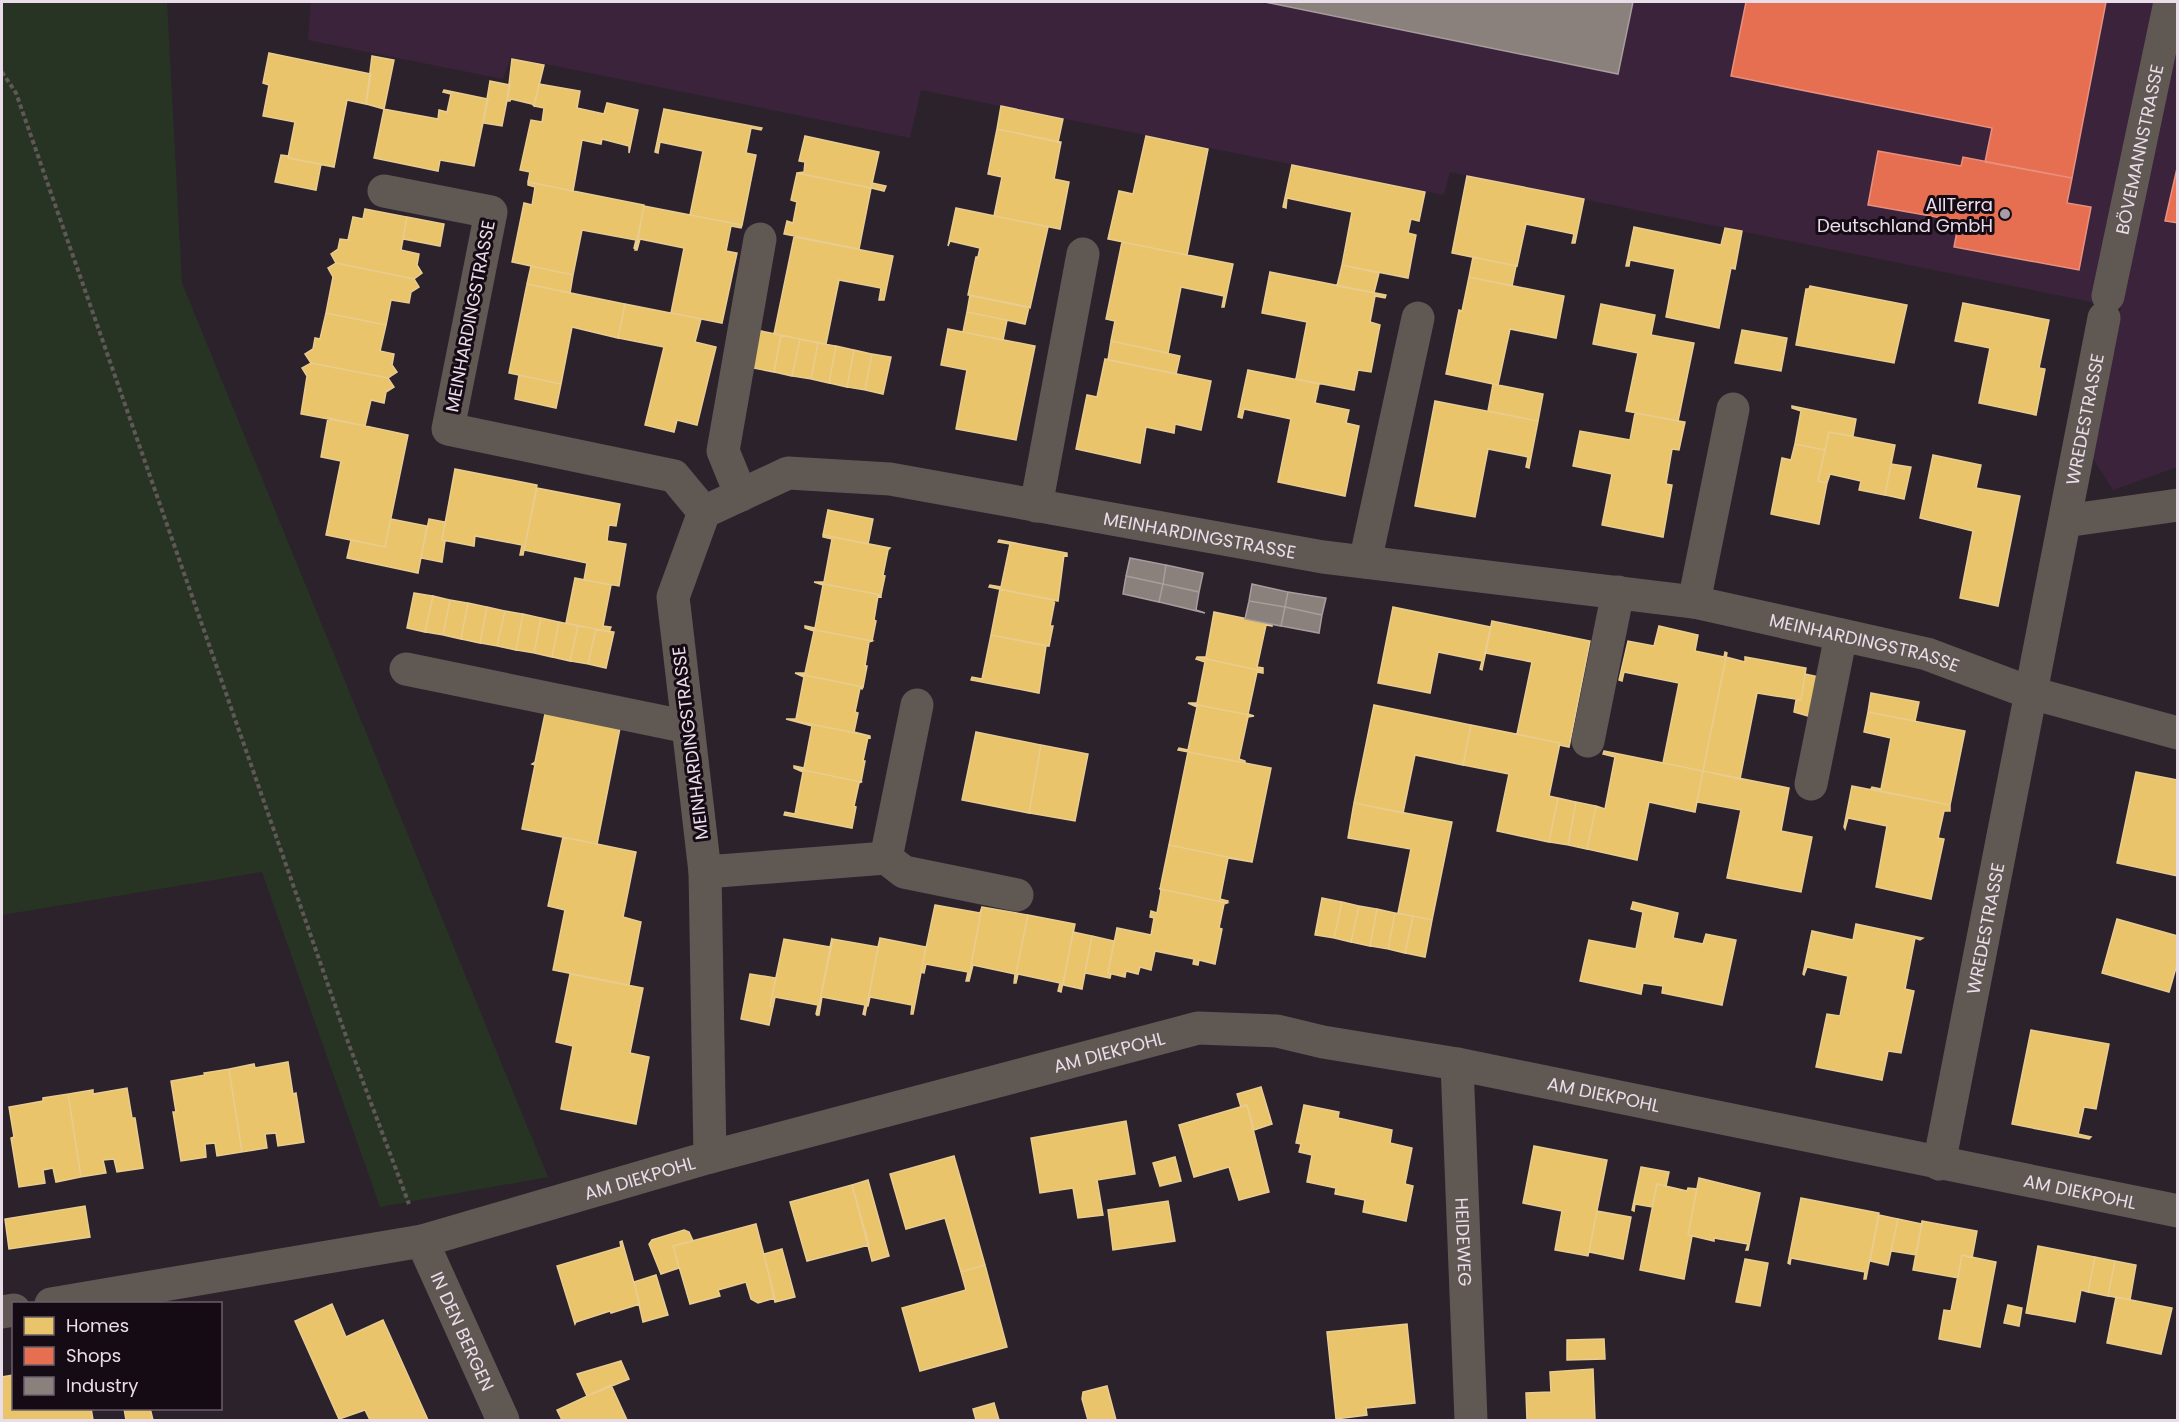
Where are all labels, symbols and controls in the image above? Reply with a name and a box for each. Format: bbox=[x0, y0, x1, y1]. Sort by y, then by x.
street label: BÖVEMANNSTRASSE bbox=[2109, 62, 2169, 237]
place label: AllTerra Deutschland GmbH bbox=[1817, 192, 1993, 238]
marker: AllTerra Deutschland GmbH bbox=[1998, 207, 2012, 221]
street label: MEINHARDINGSTRASSE bbox=[439, 218, 501, 414]
street label: WREDESTRASSE bbox=[2059, 351, 2109, 487]
street label: MEINHARDINGSTRASSE bbox=[1102, 505, 1298, 564]
street label: MEINHARDINGSTRASSE bbox=[1767, 607, 1963, 678]
street label: MEINHARDINGSTRASSE bbox=[666, 645, 714, 841]
street label: WREDESTRASSE bbox=[1960, 861, 2010, 996]
street label: AM DIEKPOHL bbox=[1050, 1025, 1168, 1078]
street label: AM DIEKPOHL bbox=[1545, 1070, 1663, 1118]
street label: AM DIEKPOHL bbox=[581, 1149, 698, 1206]
street label: AM DIEKPOHL bbox=[2021, 1167, 2139, 1215]
street label: HEIDEWEG bbox=[1450, 1197, 1478, 1287]
street label: IN DEN BERGEN bbox=[425, 1268, 501, 1395]
legend bbox=[12, 1302, 222, 1410]
text: Homes bbox=[66, 1313, 129, 1338]
text: Shops bbox=[66, 1343, 121, 1368]
text: Industry bbox=[66, 1373, 138, 1398]

